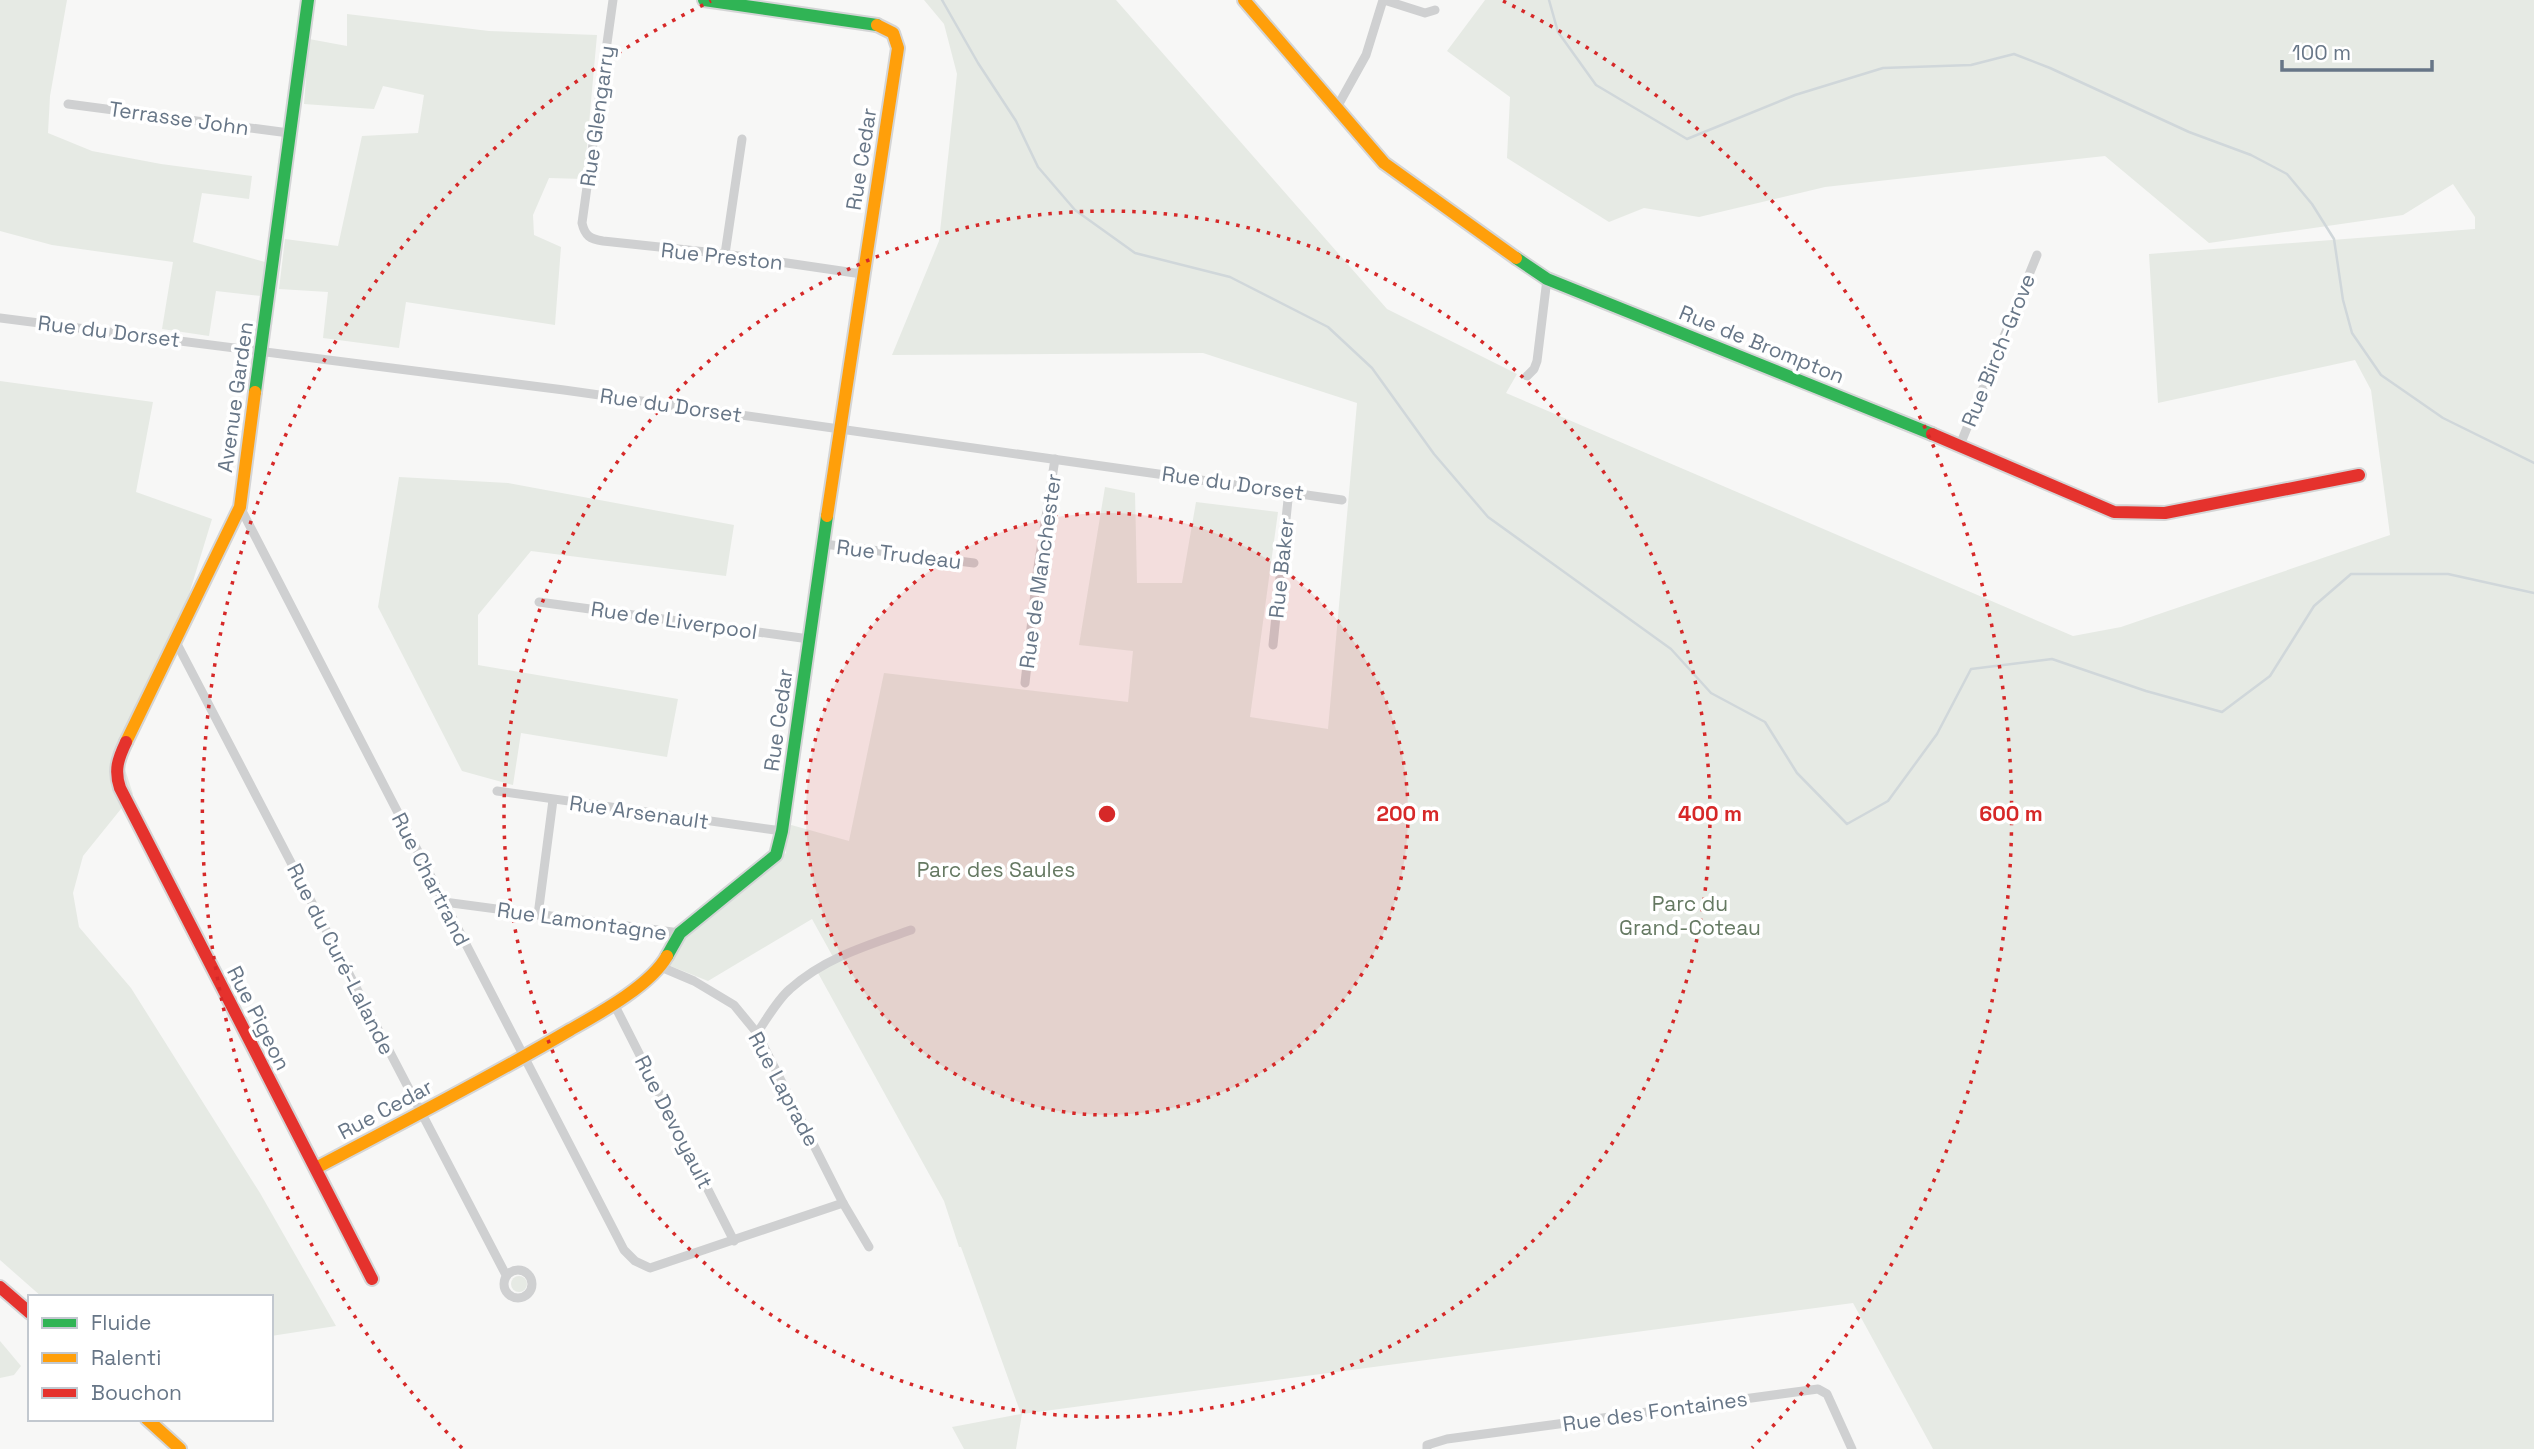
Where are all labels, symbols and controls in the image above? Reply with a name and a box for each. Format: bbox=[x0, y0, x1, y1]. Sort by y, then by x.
scale bar bbox=[2282, 28, 2432, 72]
text: 100 m bbox=[2292, 39, 2351, 66]
street label: Rue Glengarry bbox=[574, 44, 620, 188]
street label: Terrasse John bbox=[107, 95, 251, 141]
street label: Rue Cedar bbox=[840, 106, 882, 212]
street label: Rue Preston bbox=[660, 236, 784, 276]
street label: Rue Birch-Grove bbox=[1955, 269, 2041, 431]
street label: Rue de Brompton bbox=[1675, 299, 1849, 389]
street label: Rue du Dorset bbox=[36, 309, 182, 353]
street label: Avenue Garden bbox=[211, 320, 259, 474]
street label: Rue du Dorset bbox=[598, 382, 744, 428]
street label: Rue du Dorset bbox=[1160, 460, 1306, 506]
street label: Rue de Manchester bbox=[1013, 472, 1067, 670]
street label: Rue Baker bbox=[1262, 516, 1300, 620]
street label: Rue Trudeau bbox=[835, 533, 963, 575]
street label: Rue de Liverpool bbox=[589, 595, 759, 645]
street label: Rue Cedar bbox=[757, 667, 799, 773]
street label: Rue Arsenault bbox=[568, 789, 710, 835]
text: 200 m bbox=[1377, 800, 1439, 827]
text: 400 m bbox=[1678, 800, 1742, 827]
text: 600 m bbox=[1979, 800, 2043, 827]
centre of rings bbox=[1095, 802, 1119, 826]
street label: Rue Chartrand bbox=[386, 808, 476, 950]
park label: Parc des Saules bbox=[917, 856, 1075, 883]
street label: Rue du Curé-Lalande bbox=[281, 859, 401, 1059]
park label: Parc du Grand-Coteau bbox=[1619, 890, 1761, 941]
street label: Rue Lamontagne bbox=[495, 896, 669, 946]
street label: Rue Pigeon bbox=[221, 961, 297, 1075]
street label: Rue Laprade bbox=[742, 1027, 826, 1151]
street label: Rue Devoyault bbox=[629, 1051, 719, 1193]
street label: Rue Cedar bbox=[333, 1073, 437, 1145]
legend bbox=[28, 1295, 273, 1421]
text: Fluide bbox=[91, 1309, 151, 1336]
text: Ralenti bbox=[91, 1344, 161, 1371]
text: Bouchon bbox=[91, 1379, 182, 1406]
street label: Rue des Fontaines bbox=[1561, 1385, 1749, 1437]

